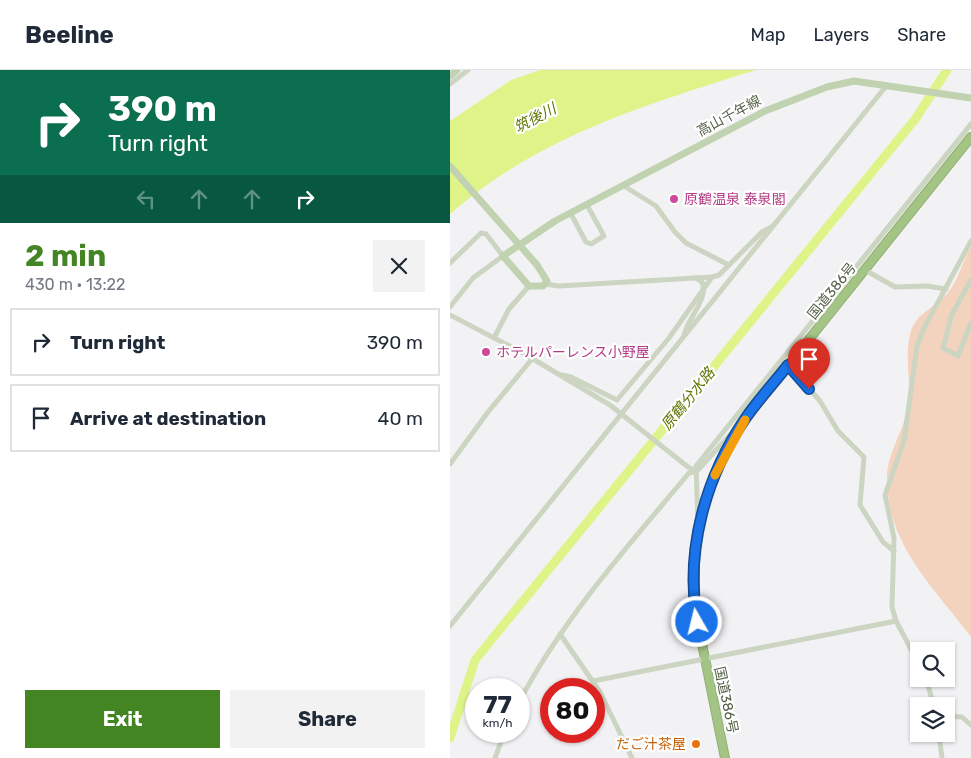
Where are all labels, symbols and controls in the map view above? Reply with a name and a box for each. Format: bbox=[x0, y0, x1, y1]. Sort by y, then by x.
text: Beeline bbox=[25, 21, 114, 49]
text: Map bbox=[751, 24, 786, 46]
text: Layers bbox=[814, 24, 869, 46]
text: Share bbox=[897, 24, 946, 46]
text: 390 m bbox=[108, 88, 217, 130]
icon: right bbox=[25, 90, 90, 155]
street label: 高山千年線 bbox=[694, 92, 764, 140]
water label: 筑後川 bbox=[511, 99, 561, 137]
text: Turn right bbox=[108, 130, 208, 157]
icon: left bbox=[132, 185, 160, 213]
icon: ahead bbox=[185, 185, 213, 213]
icon: ahead bbox=[238, 185, 266, 213]
icon: right bbox=[291, 185, 319, 213]
place label: 原鶴温泉 泰泉閣 bbox=[684, 191, 785, 208]
marker: 原鶴温泉 泰泉閣 bbox=[668, 193, 680, 205]
text: 2 min bbox=[25, 238, 106, 274]
button: close bbox=[373, 240, 425, 292]
street label: 国道386号 bbox=[804, 259, 860, 323]
text: 430 m · 13:22 bbox=[25, 275, 125, 294]
icon: right bbox=[27, 328, 55, 356]
text: Turn right bbox=[70, 331, 165, 354]
text: 390 m bbox=[367, 331, 423, 354]
pin bbox=[788, 338, 830, 389]
place label: ホテルパーレンス小野屋 bbox=[496, 344, 650, 361]
icon: arrive bbox=[795, 345, 823, 373]
marker: ホテルパーレンス小野屋 bbox=[480, 346, 492, 358]
water label: 原鶴分水路 bbox=[657, 363, 720, 434]
icon: arrive bbox=[27, 404, 55, 432]
text: Arrive at destination bbox=[70, 407, 266, 430]
text: 40 m bbox=[378, 407, 423, 430]
position arrow bbox=[670, 595, 722, 647]
map controls bbox=[910, 642, 955, 742]
button: search bbox=[910, 642, 955, 687]
street label: 国道386号 bbox=[711, 665, 741, 735]
speed limit sign: 80 bbox=[540, 678, 605, 743]
button: Exit bbox=[25, 690, 220, 748]
button: Share bbox=[230, 690, 425, 748]
text: 77 bbox=[483, 690, 512, 719]
button: layers bbox=[910, 697, 955, 742]
text: km/h bbox=[483, 716, 512, 730]
place label: だご汁茶屋 bbox=[616, 736, 686, 753]
marker: だご汁茶屋 bbox=[690, 738, 702, 750]

